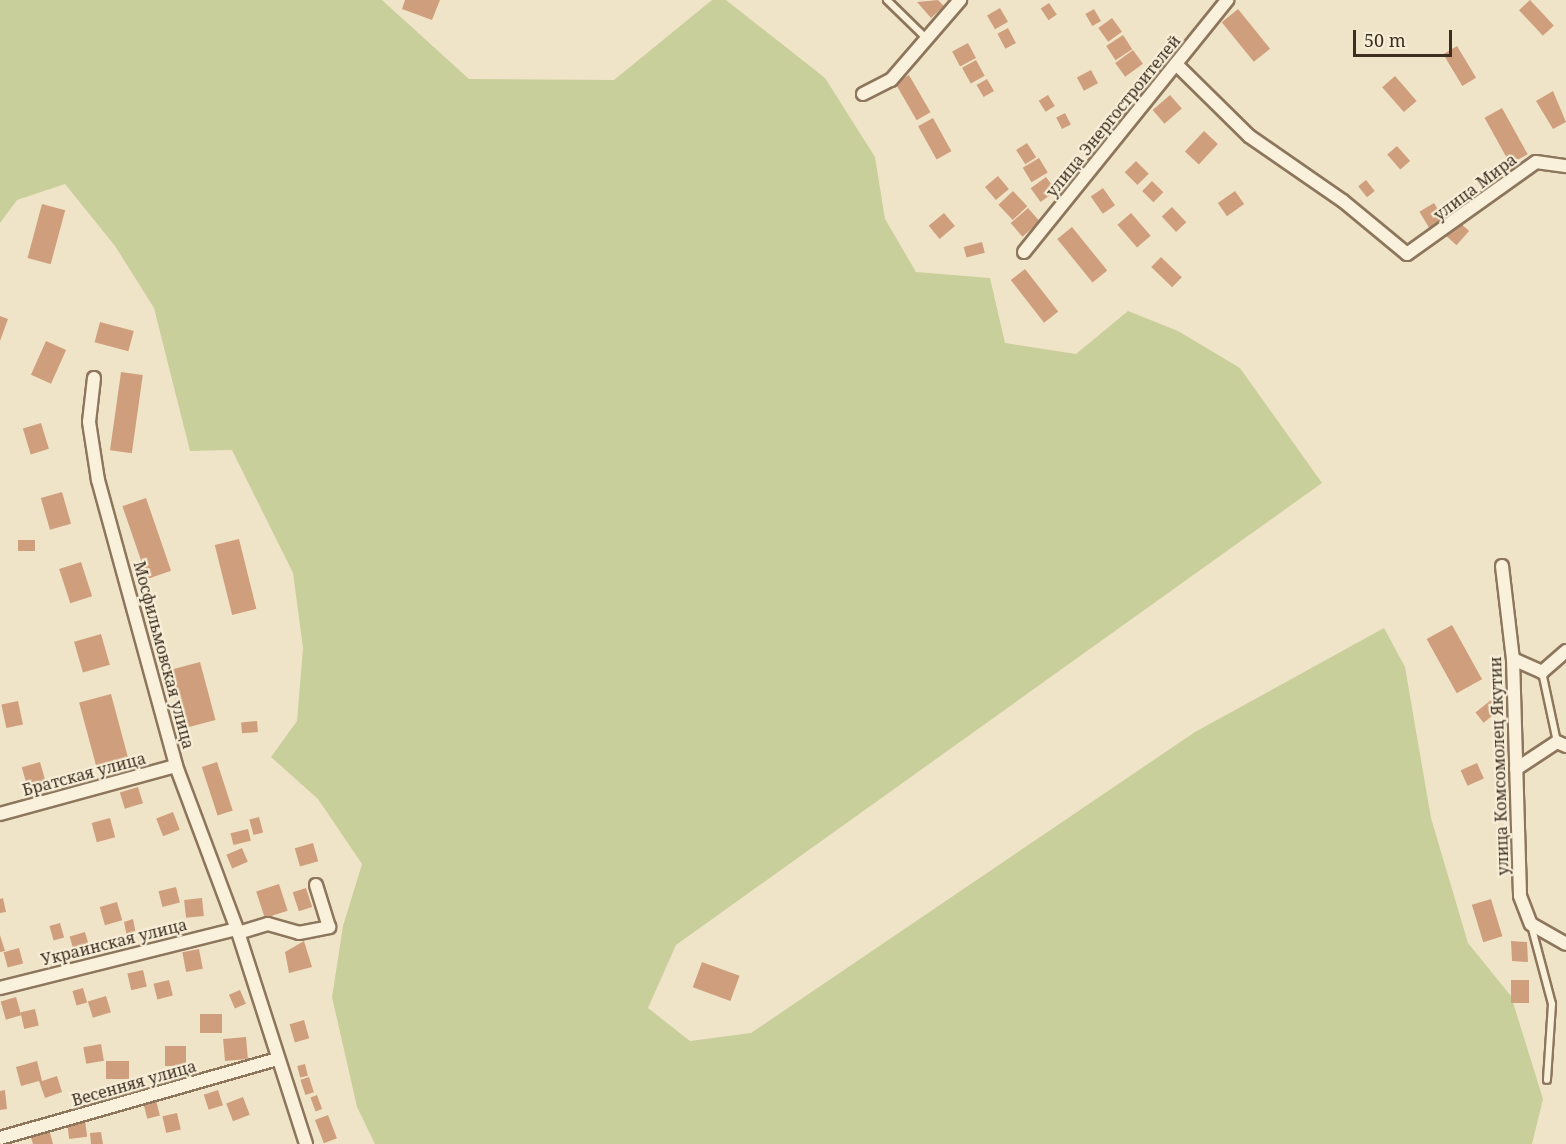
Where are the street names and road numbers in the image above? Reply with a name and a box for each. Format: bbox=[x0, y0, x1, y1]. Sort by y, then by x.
street label: улица Энергостроителей bbox=[1042, 31, 1184, 201]
street label: улица Мира bbox=[1430, 150, 1520, 224]
street label: Мосфильмовская улица bbox=[130, 559, 198, 751]
street label: улица Комсомолец Якутии bbox=[1486, 656, 1512, 876]
street label: Братская улица bbox=[20, 748, 148, 800]
street label: Украинская улица bbox=[39, 915, 189, 969]
street label: Весенняя улица bbox=[69, 1056, 199, 1110]

